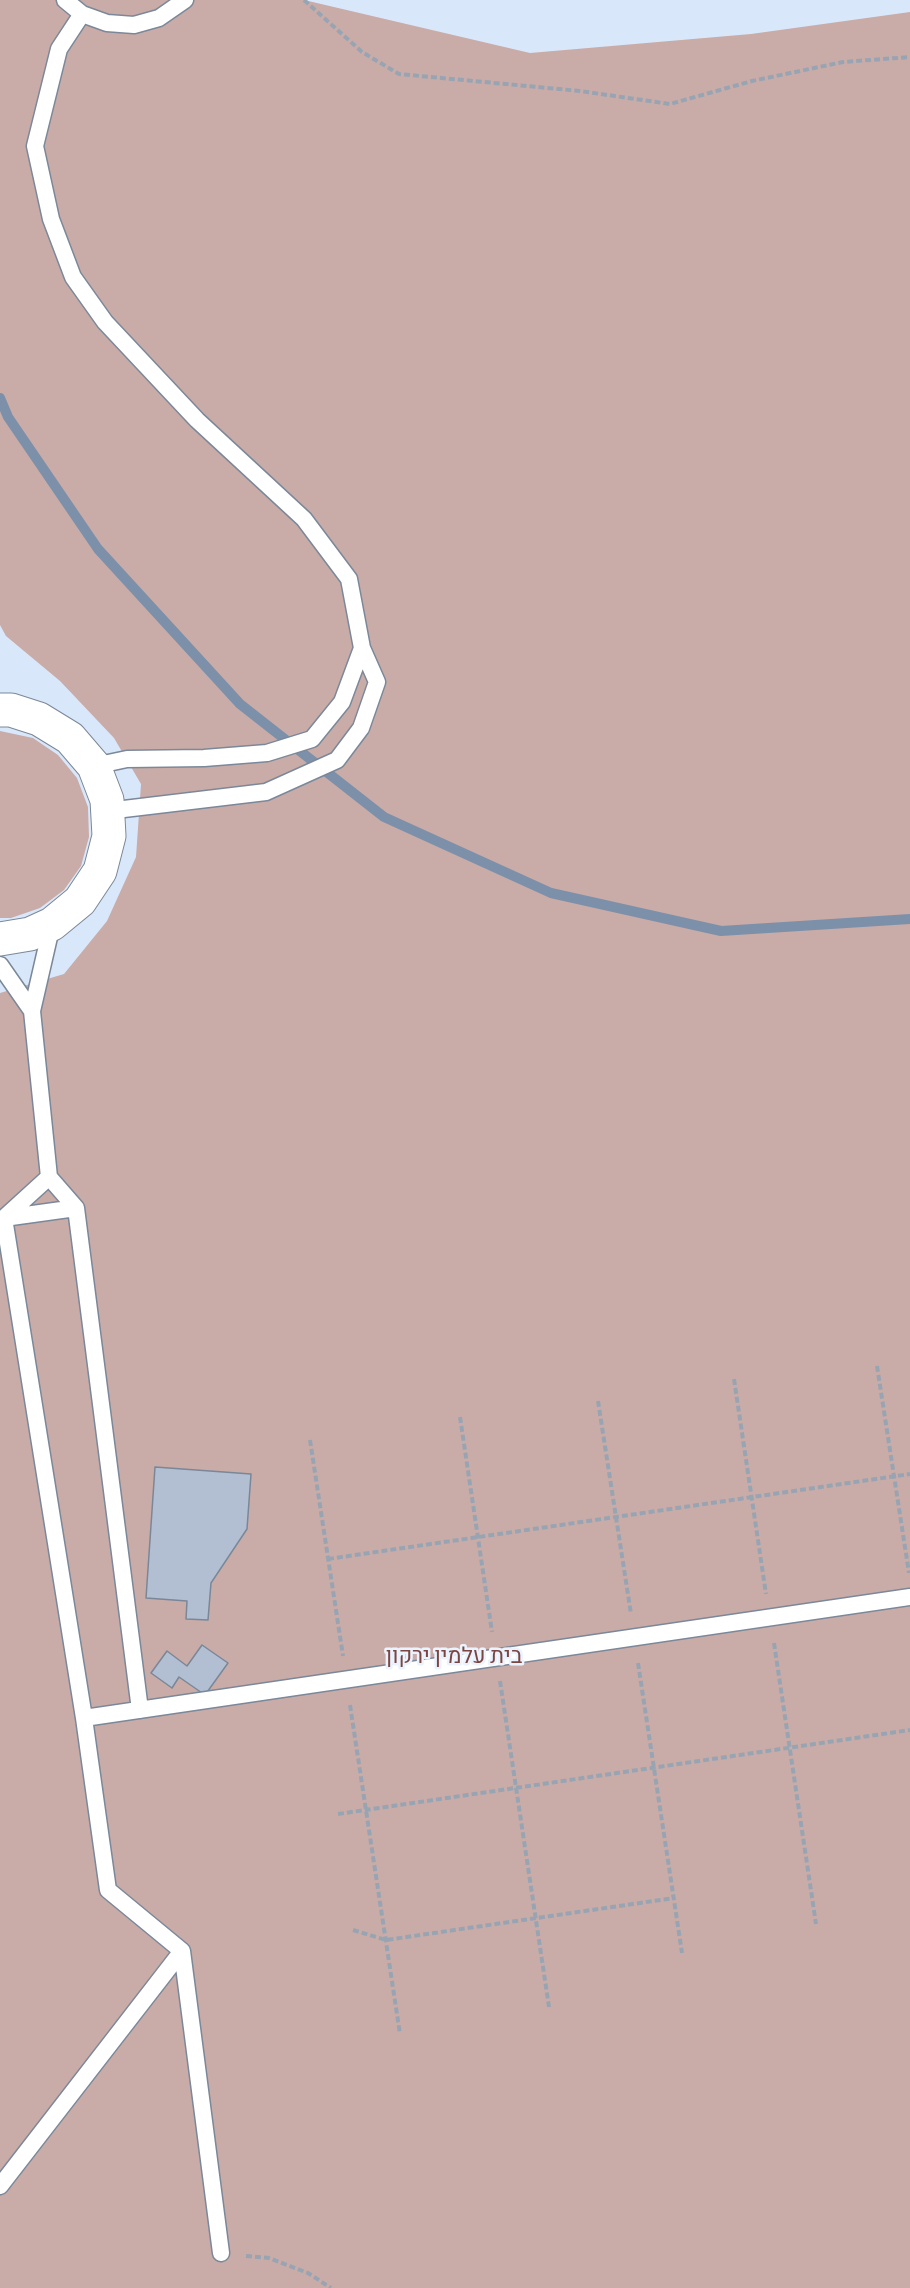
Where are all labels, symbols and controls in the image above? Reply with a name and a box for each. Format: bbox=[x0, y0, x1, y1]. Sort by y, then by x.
park label: בית עלמין ירקון bbox=[386, 1644, 522, 1670]

